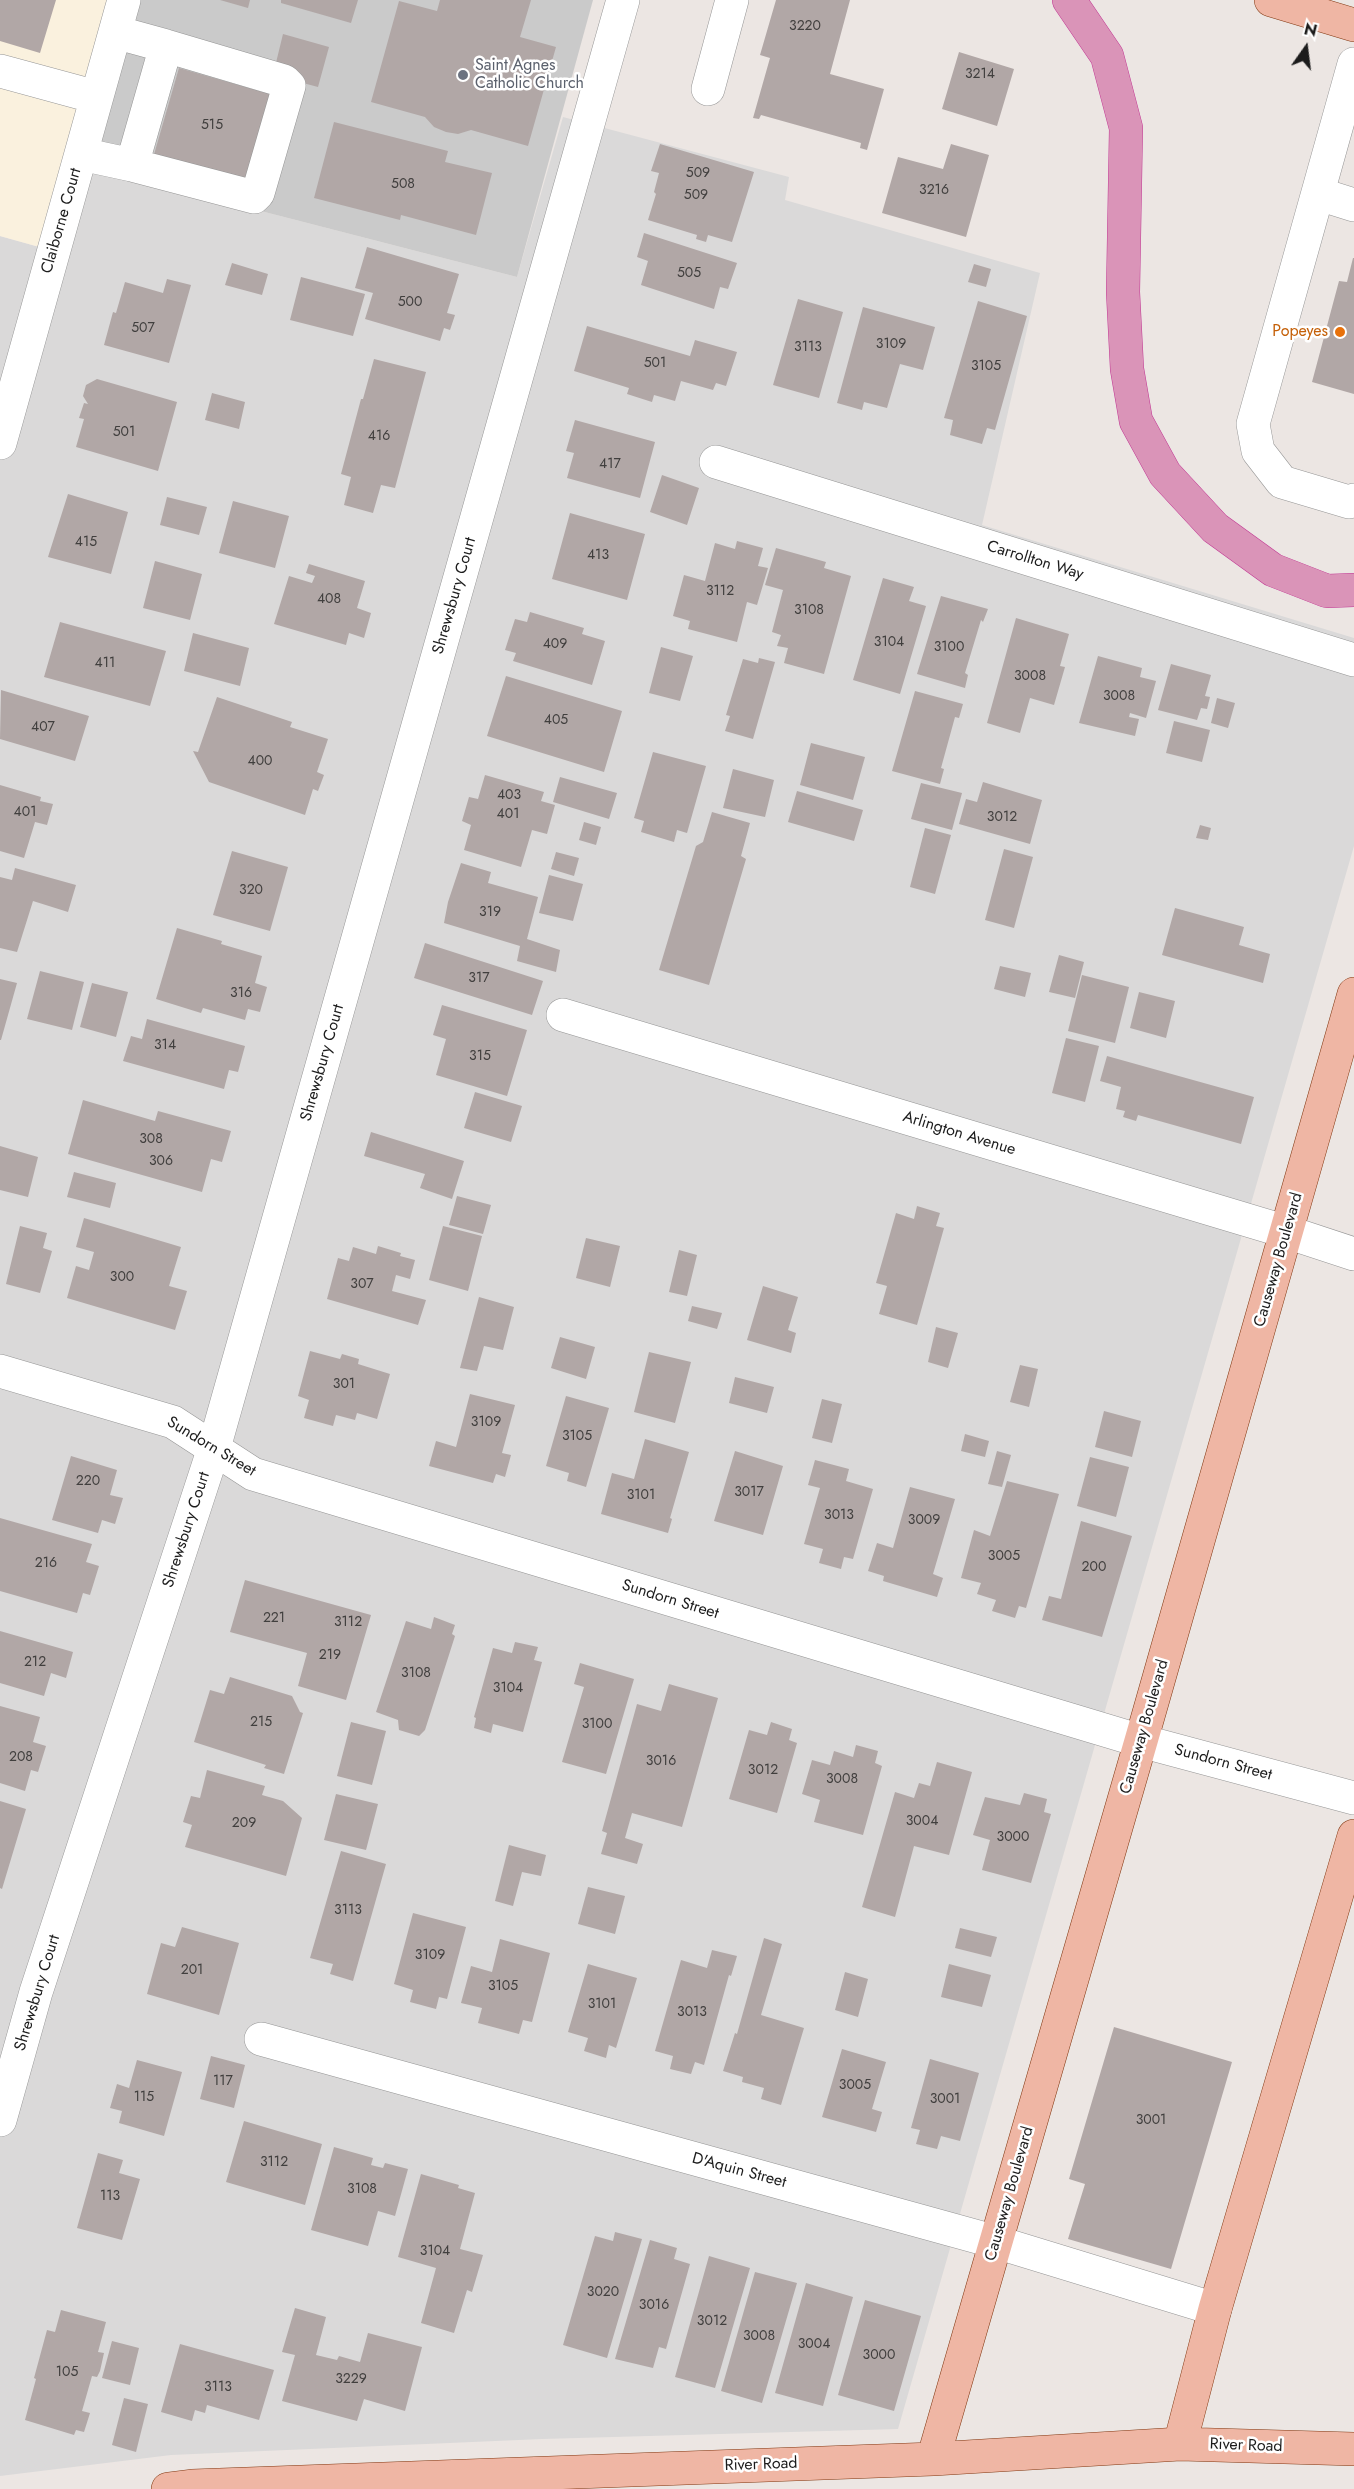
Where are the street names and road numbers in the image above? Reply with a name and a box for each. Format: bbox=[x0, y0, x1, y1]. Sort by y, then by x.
street label: Claiborne Court bbox=[38, 166, 86, 276]
street label: Shrewsbury Court bbox=[429, 535, 481, 657]
street label: Carrollton Way bbox=[984, 537, 1086, 585]
street label: Shrewsbury Court bbox=[297, 1002, 349, 1124]
street label: Arlington Avenue bbox=[900, 1108, 1018, 1160]
street label: Causeway Boulevard bbox=[1251, 1191, 1307, 1329]
street label: Sundorn Street bbox=[163, 1413, 259, 1481]
street label: Shrewsbury Court bbox=[159, 1470, 215, 1590]
street label: Sundorn Street bbox=[619, 1576, 721, 1624]
street label: Causeway Boulevard bbox=[1117, 1658, 1173, 1796]
street label: Sundorn Street bbox=[1172, 1741, 1274, 1785]
street label: Shrewsbury Court bbox=[11, 1933, 65, 2053]
street label: Causeway Boulevard bbox=[982, 2125, 1038, 2263]
street label: D'Aquin Street bbox=[690, 2149, 788, 2193]
street label: River Road bbox=[1209, 2435, 1283, 2457]
street label: River Road bbox=[724, 2454, 798, 2476]

